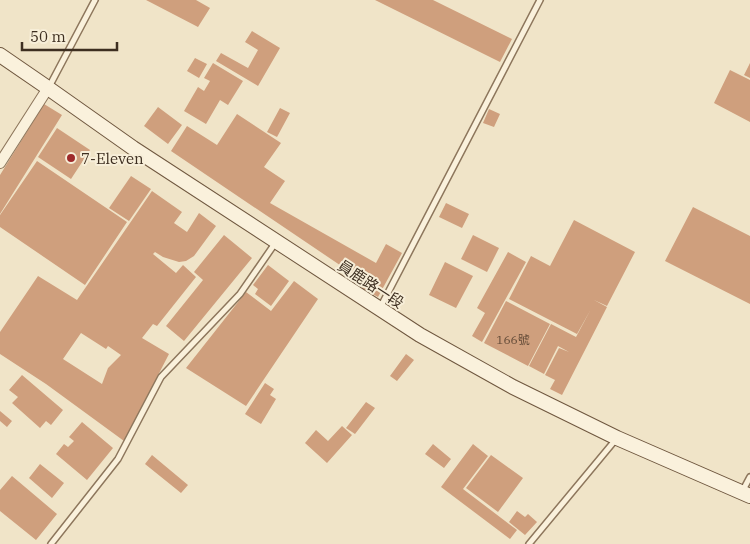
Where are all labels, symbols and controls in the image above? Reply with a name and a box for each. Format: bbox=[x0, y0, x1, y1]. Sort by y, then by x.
scale bar bbox=[22, 20, 118, 52]
text: 50 m bbox=[30, 27, 66, 46]
place label: 7-Eleven bbox=[81, 149, 144, 168]
marker: 7-Eleven bbox=[65, 152, 77, 164]
street label: 員鹿路一段 bbox=[334, 256, 408, 312]
house number: 166號 bbox=[496, 332, 530, 347]

